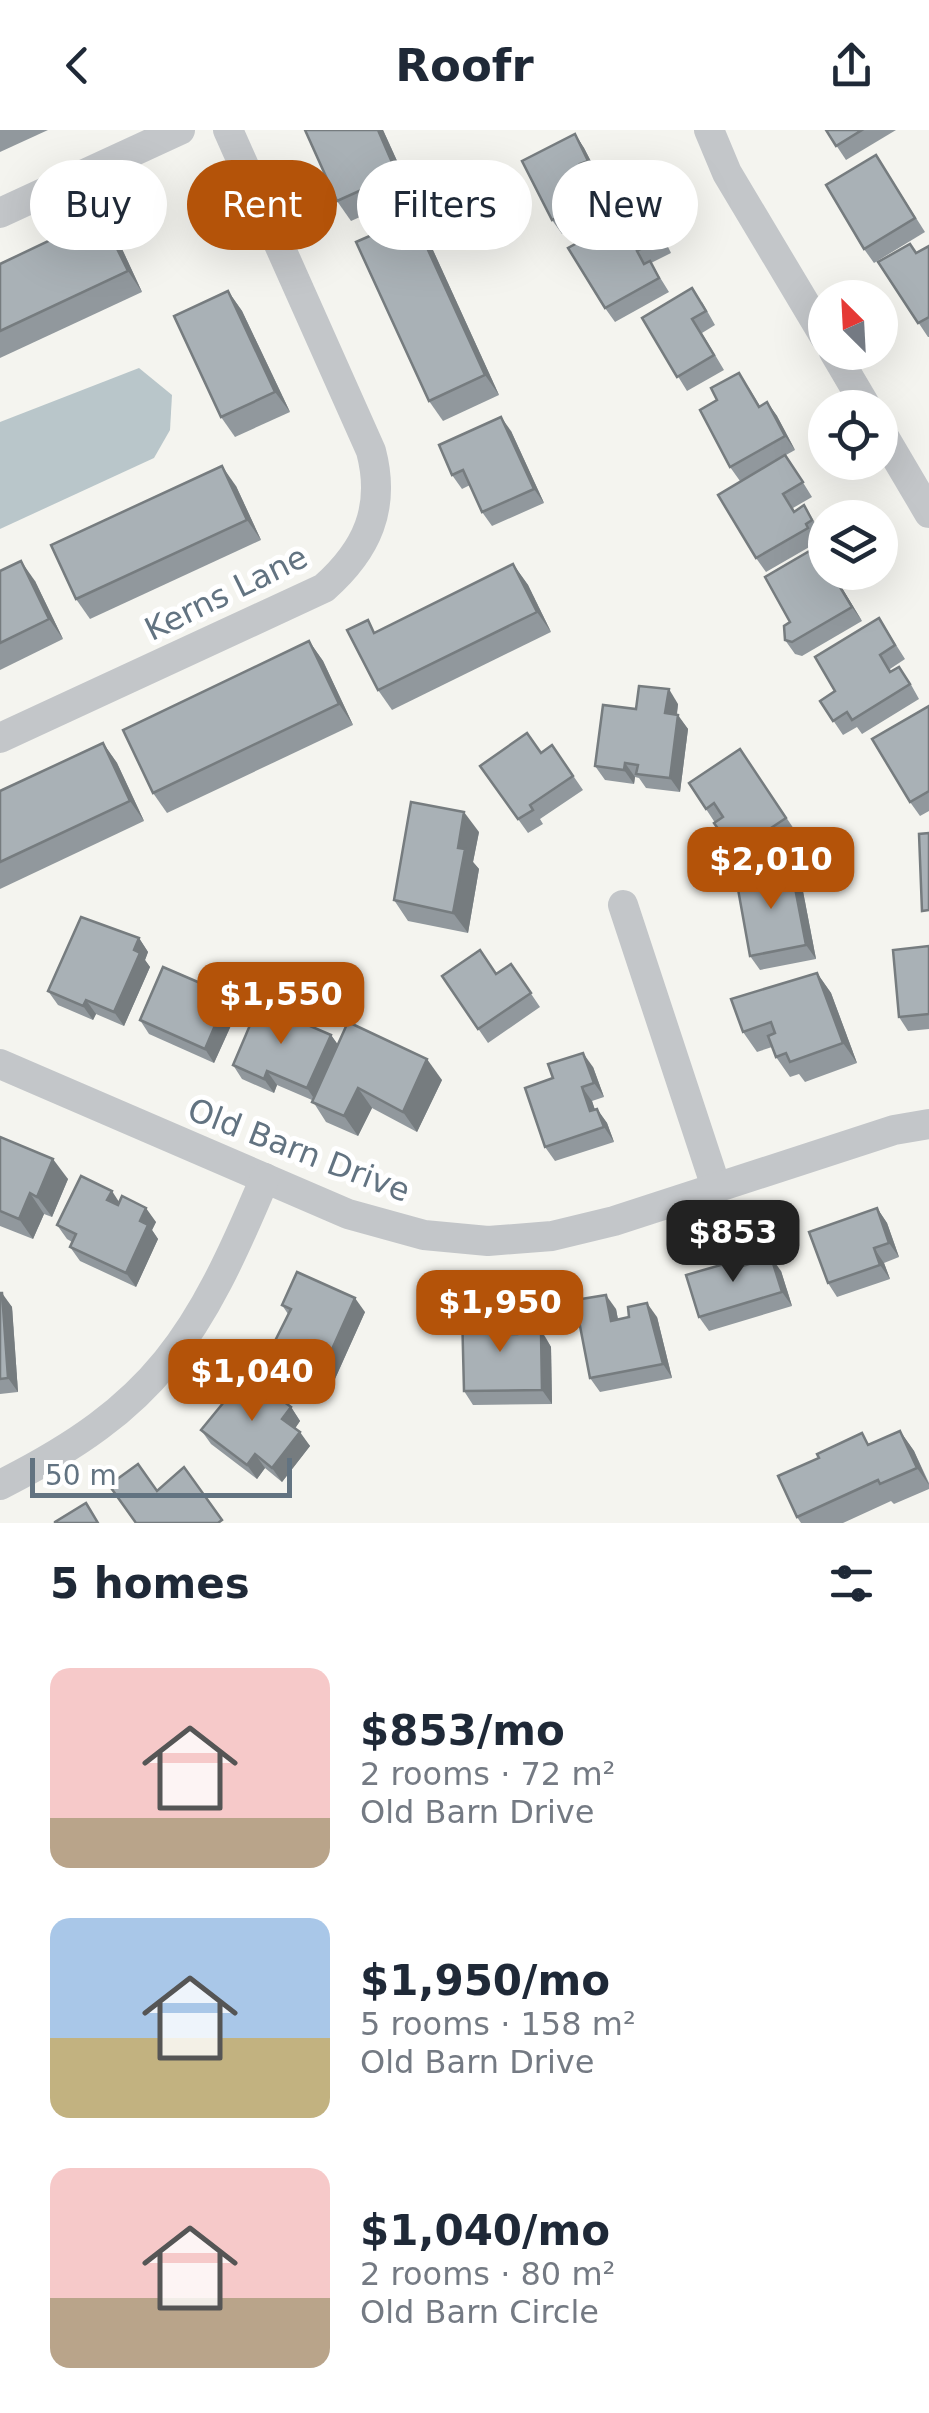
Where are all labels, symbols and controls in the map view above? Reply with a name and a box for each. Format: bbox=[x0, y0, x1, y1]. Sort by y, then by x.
icon: back bbox=[50, 38, 105, 93]
icon: share bbox=[824, 38, 879, 93]
text: Roofr bbox=[395, 39, 534, 92]
chip: Buy bbox=[30, 160, 167, 250]
chip: Rent bbox=[187, 160, 337, 250]
chip: Filters bbox=[357, 160, 532, 250]
chip: New bbox=[552, 160, 698, 250]
north arrow bbox=[808, 280, 898, 370]
map controls bbox=[808, 280, 898, 590]
button: locate bbox=[808, 390, 898, 480]
button: layers bbox=[808, 500, 898, 590]
street label: Kerns Lane bbox=[138, 537, 314, 649]
pin: $2,010 bbox=[690, 827, 852, 912]
text: $2,010 bbox=[709, 840, 833, 878]
pin: $1,550 bbox=[200, 962, 362, 1047]
text: $1,550 bbox=[219, 975, 343, 1013]
street label: Old Barn Drive bbox=[183, 1090, 415, 1210]
pin: $853 bbox=[674, 1200, 792, 1285]
text: $853 bbox=[688, 1213, 778, 1251]
pin: $1,950 bbox=[419, 1270, 581, 1355]
text: $1,950 bbox=[438, 1283, 562, 1321]
pin: $1,040 bbox=[171, 1339, 333, 1424]
text: $1,040 bbox=[190, 1352, 314, 1390]
scale bar bbox=[30, 1453, 292, 1498]
text: 50 m bbox=[45, 1459, 117, 1492]
icon: filters bbox=[824, 1556, 879, 1611]
text: 5 homes bbox=[50, 1559, 250, 1608]
text: $853/mo bbox=[360, 1706, 565, 1755]
icon: home bbox=[130, 1708, 250, 1828]
text: 2 rooms · 72 m² bbox=[360, 1755, 615, 1793]
text: Old Barn Drive bbox=[360, 1793, 594, 1831]
text: $1,950/mo bbox=[360, 1956, 610, 2005]
icon: home bbox=[130, 1958, 250, 2078]
text: 5 rooms · 158 m² bbox=[360, 2005, 636, 2043]
text: Old Barn Drive bbox=[360, 2043, 594, 2081]
text: $1,040/mo bbox=[360, 2206, 610, 2255]
icon: home bbox=[130, 2208, 250, 2328]
text: 2 rooms · 80 m² bbox=[360, 2255, 615, 2293]
text: Old Barn Circle bbox=[360, 2293, 599, 2331]

